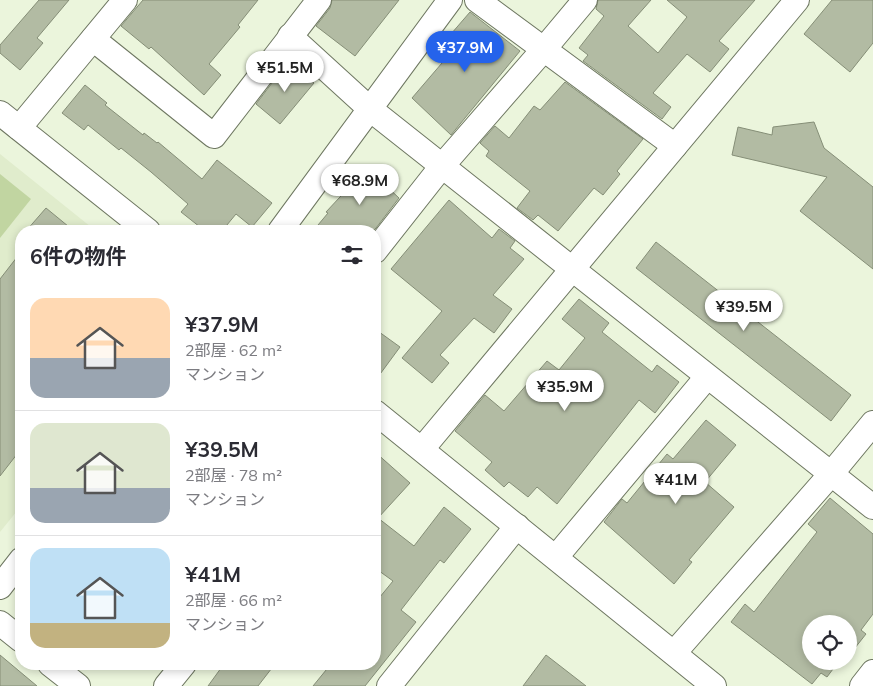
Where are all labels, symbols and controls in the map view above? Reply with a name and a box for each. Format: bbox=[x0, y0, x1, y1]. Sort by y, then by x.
pin: ¥37.9M bbox=[424, 30, 506, 73]
text: ¥37.9M bbox=[437, 37, 493, 57]
pin: ¥51.5M bbox=[244, 51, 326, 93]
text: ¥51.5M bbox=[257, 57, 313, 77]
pin: ¥68.9M bbox=[319, 164, 401, 206]
text: ¥68.9M bbox=[332, 170, 388, 190]
icon: filters bbox=[338, 241, 366, 269]
text: 6件の物件 bbox=[30, 243, 127, 269]
pin: ¥39.5M bbox=[703, 290, 785, 332]
text: ¥39.5M bbox=[716, 296, 772, 316]
text: ¥37.9M bbox=[185, 311, 259, 337]
icon: home bbox=[70, 318, 130, 378]
text: 2部屋 · 62 m² bbox=[185, 340, 282, 360]
text: マンション bbox=[185, 364, 265, 384]
pin: ¥35.9M bbox=[524, 370, 606, 412]
text: ¥35.9M bbox=[537, 376, 593, 396]
text: ¥39.5M bbox=[185, 436, 259, 462]
icon: home bbox=[70, 443, 130, 503]
pin: ¥41M bbox=[646, 462, 706, 505]
text: 2部屋 · 78 m² bbox=[185, 465, 282, 485]
text: ¥41M bbox=[655, 469, 697, 489]
text: マンション bbox=[185, 489, 265, 509]
text: ¥41M bbox=[185, 561, 241, 587]
icon: home bbox=[70, 568, 130, 628]
text: 2部屋 · 66 m² bbox=[185, 590, 282, 610]
text: マンション bbox=[185, 614, 265, 634]
map controls bbox=[802, 615, 857, 670]
button: locate bbox=[802, 615, 857, 670]

